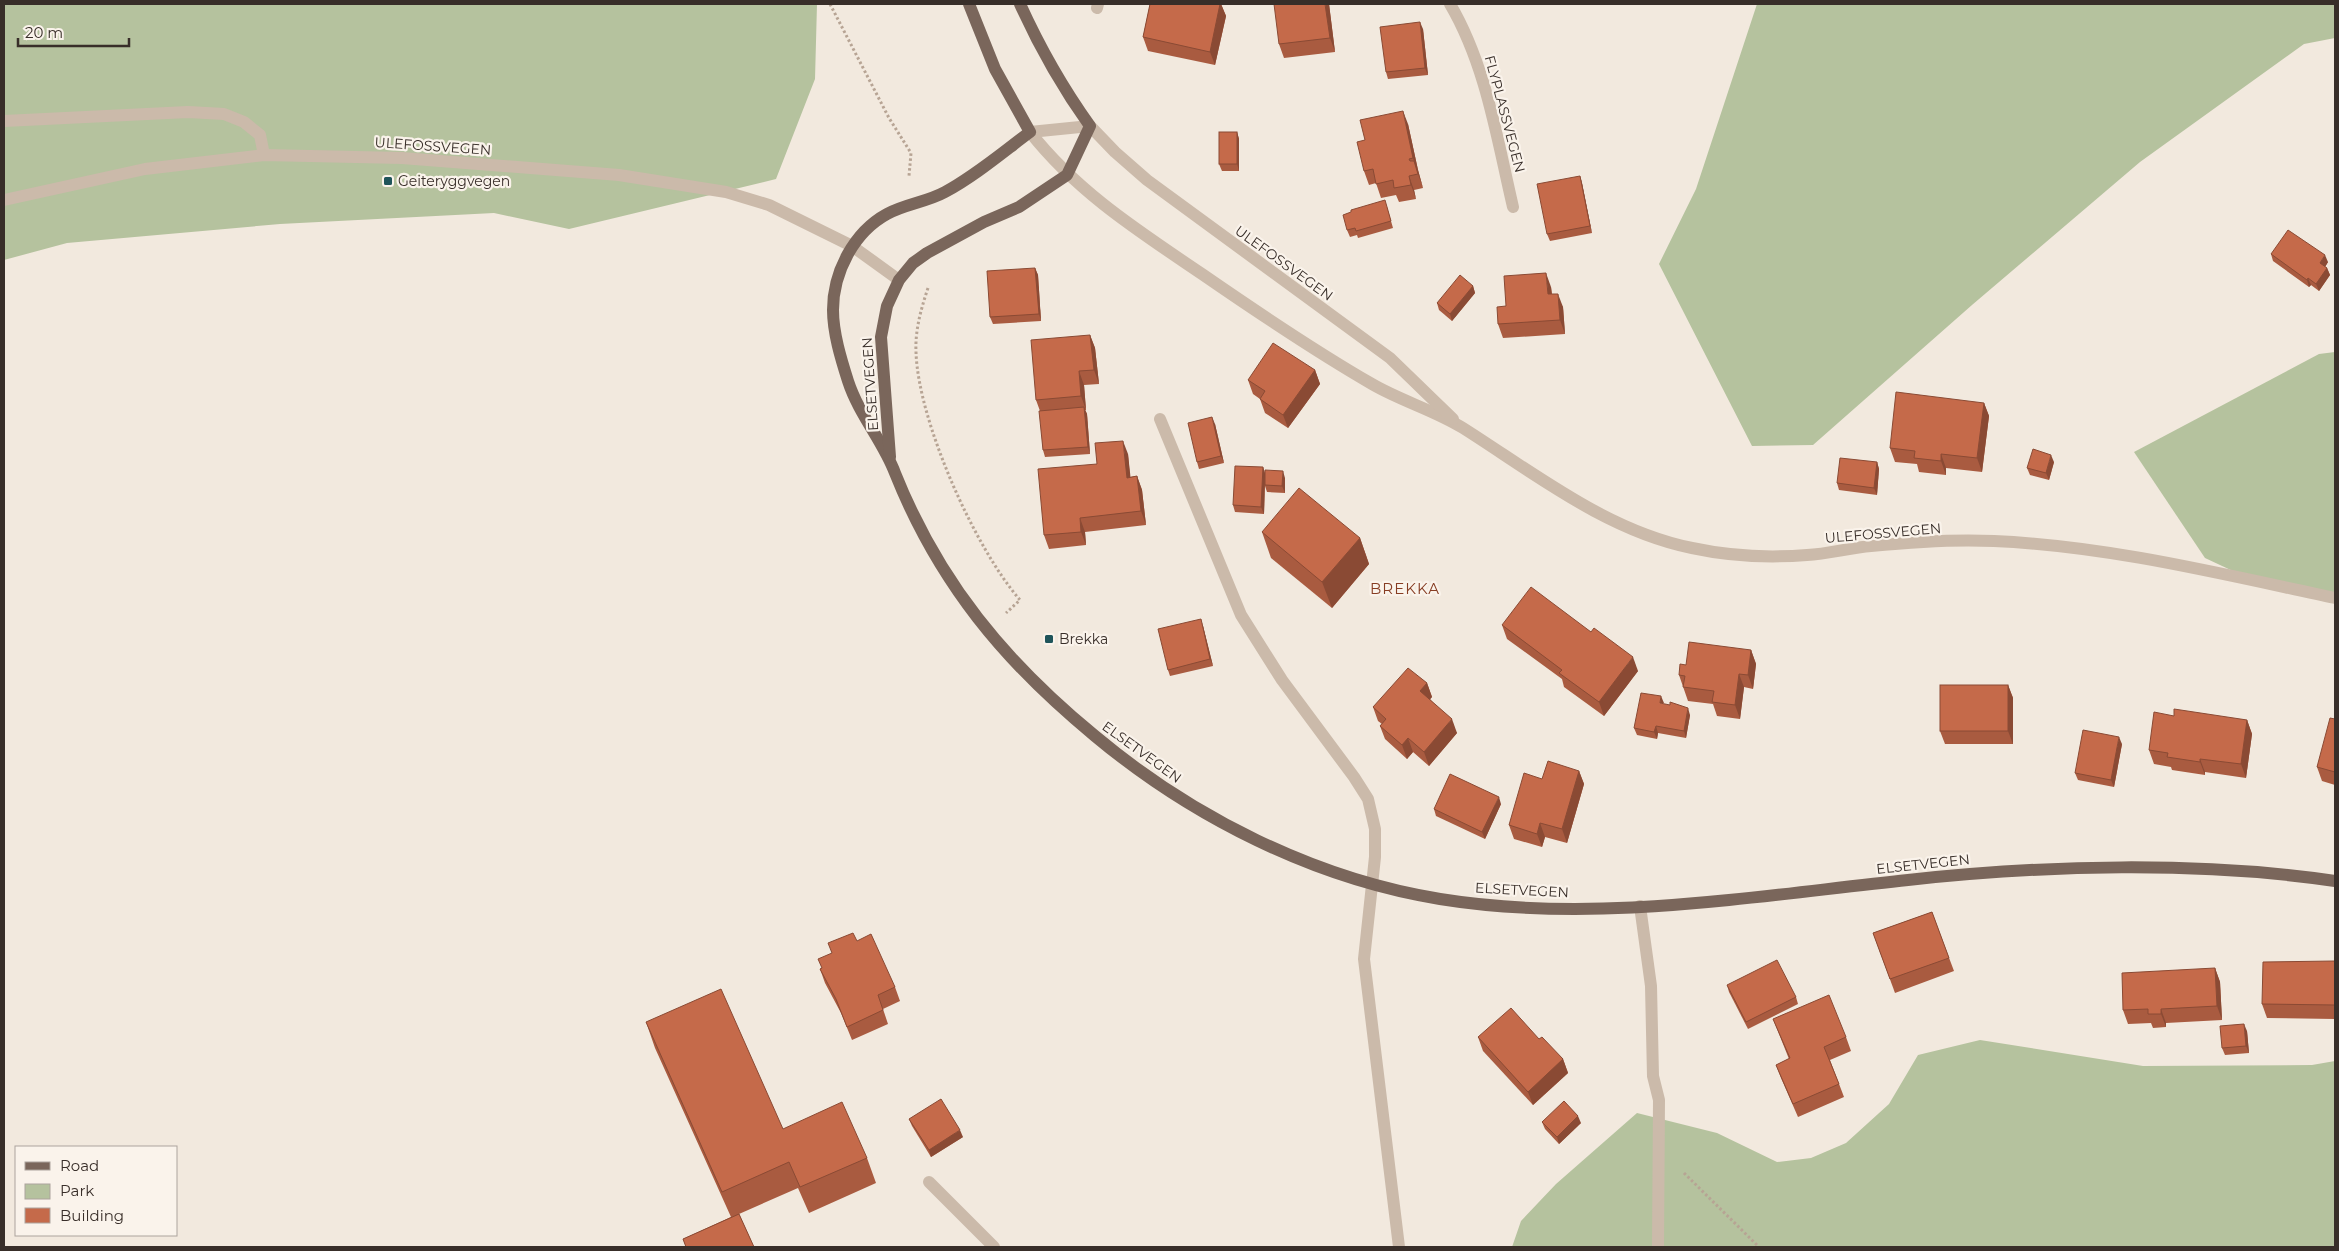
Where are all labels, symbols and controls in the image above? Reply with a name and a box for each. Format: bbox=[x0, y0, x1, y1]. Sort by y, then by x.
scale bar bbox=[18, 15, 129, 47]
text: 20 m bbox=[25, 23, 63, 42]
street label: FLYPLASSVEGEN bbox=[1481, 53, 1529, 175]
street label: ULEFOSSVEGEN bbox=[374, 133, 492, 159]
place label: Geiteryggvegen bbox=[398, 172, 510, 190]
marker: Geiteryggvegen bbox=[382, 175, 394, 187]
street label: ULEFOSSVEGEN bbox=[1231, 221, 1337, 305]
street label: ELSETVEGEN bbox=[858, 337, 882, 431]
street label: ULEFOSSVEGEN bbox=[1824, 519, 1942, 547]
district label: BREKKA bbox=[1370, 579, 1440, 598]
place label: Brekka bbox=[1059, 630, 1108, 648]
marker: Brekka bbox=[1043, 633, 1055, 645]
street label: ELSETVEGEN bbox=[1099, 717, 1185, 787]
street label: ELSETVEGEN bbox=[1875, 850, 1971, 878]
street label: ELSETVEGEN bbox=[1475, 879, 1569, 901]
legend bbox=[15, 1146, 178, 1236]
text: Road bbox=[60, 1156, 99, 1175]
text: Park bbox=[60, 1181, 94, 1200]
text: Building bbox=[60, 1206, 124, 1225]

